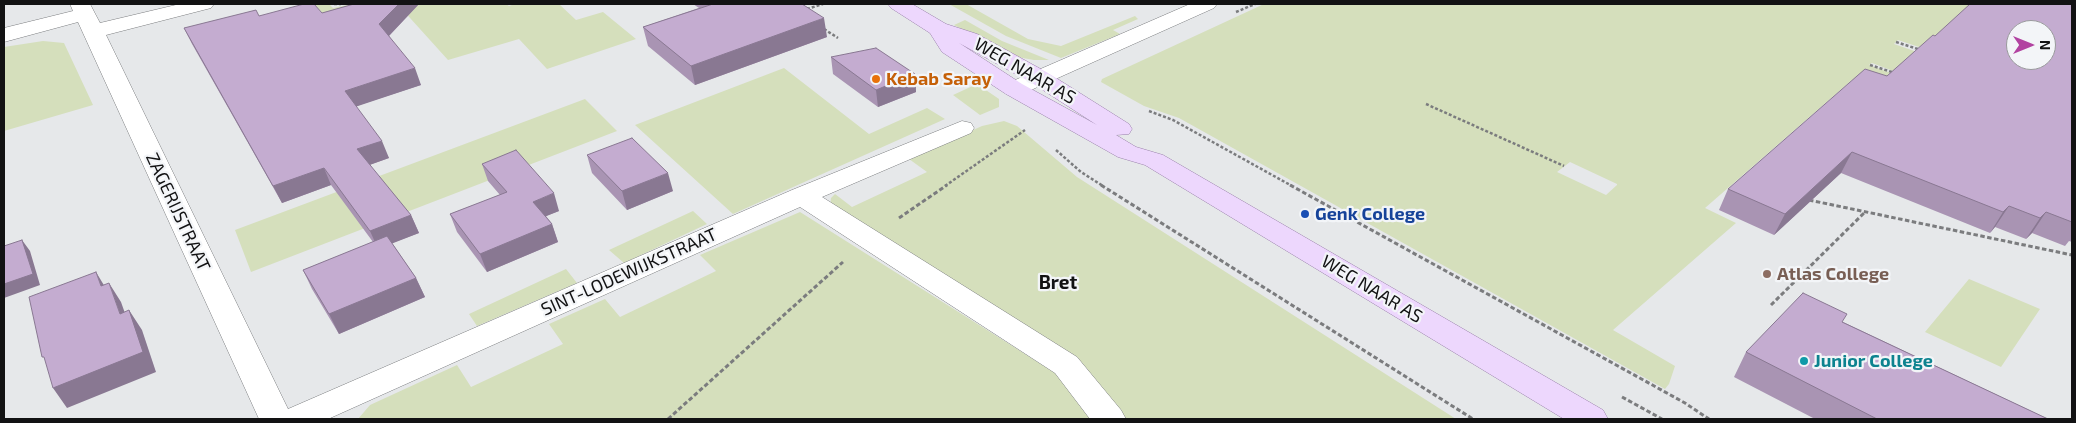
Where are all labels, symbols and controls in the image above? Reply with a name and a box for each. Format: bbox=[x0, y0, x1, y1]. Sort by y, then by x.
north arrow bbox=[2006, 20, 2056, 70]
street label: WEG NAAR AS bbox=[970, 33, 1080, 109]
text: N bbox=[2037, 40, 2054, 50]
place label: Kebab Saray bbox=[886, 68, 992, 90]
marker: Kebab Saray bbox=[870, 73, 882, 85]
street label: ZAGERIJSTRAAT bbox=[141, 149, 215, 275]
place label: Genk College bbox=[1315, 203, 1425, 225]
marker: Genk College bbox=[1299, 208, 1311, 220]
street label: SINT-LODEWIJKSTRAAT bbox=[538, 223, 720, 321]
street label: WEG NAAR AS bbox=[1318, 250, 1426, 328]
place label: Atlas College bbox=[1777, 263, 1889, 285]
marker: Atlas College bbox=[1761, 268, 1773, 280]
district label: Bret bbox=[1039, 272, 1077, 294]
place label: Junior College bbox=[1814, 350, 1933, 372]
marker: Junior College bbox=[1798, 355, 1810, 367]

